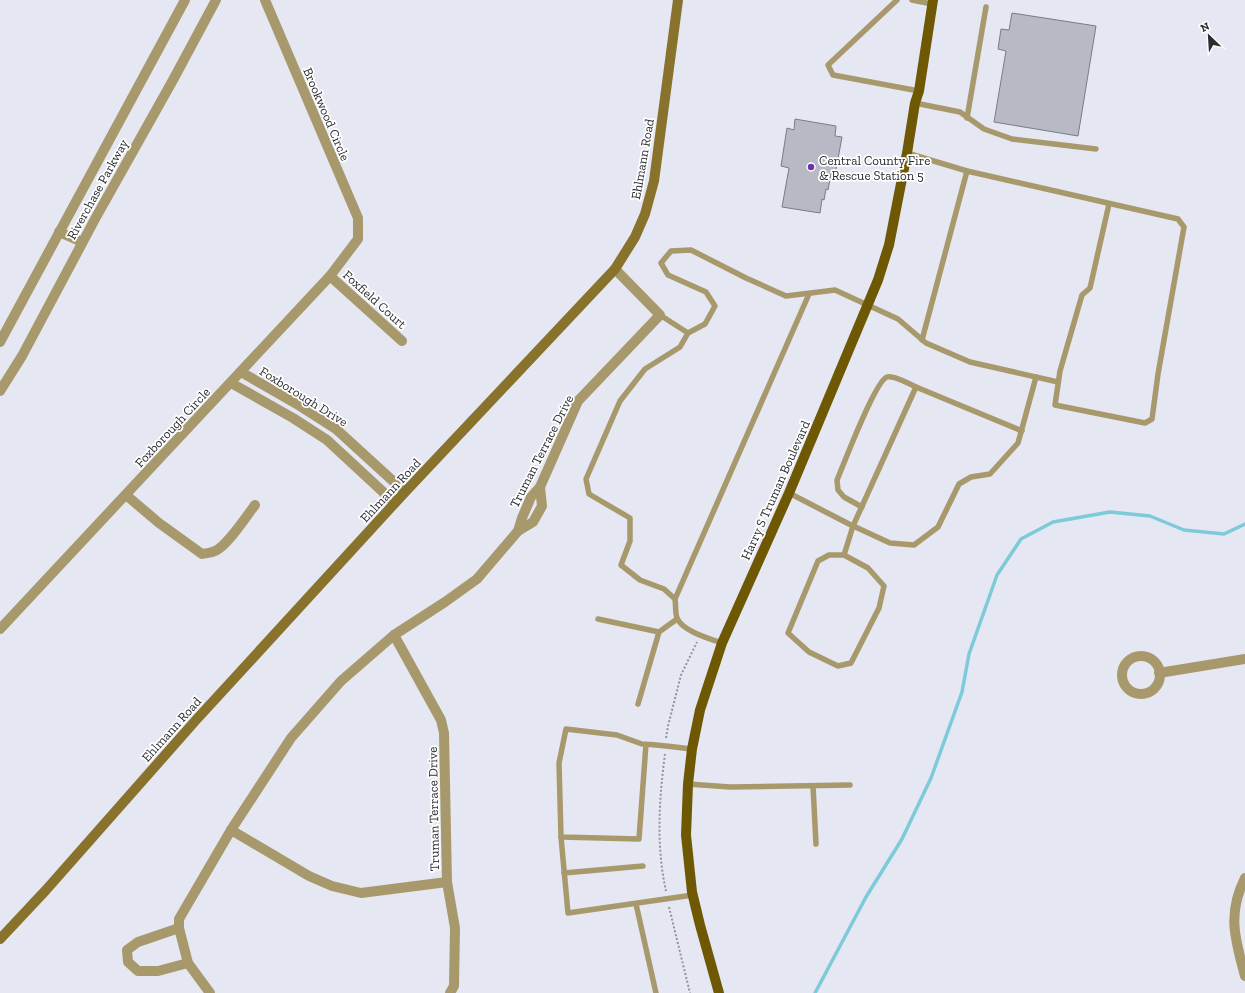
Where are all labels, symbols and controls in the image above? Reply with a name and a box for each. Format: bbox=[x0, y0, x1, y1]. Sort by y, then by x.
north arrow bbox=[1189, 16, 1229, 56]
text: N bbox=[1198, 19, 1212, 35]
street label: Brookwood Circle bbox=[300, 65, 353, 163]
street label: Ehlmann Road bbox=[628, 118, 657, 201]
street label: Riverchase Parkway bbox=[64, 136, 131, 242]
place label: Central County Fire & Rescue Station 5 bbox=[819, 153, 930, 183]
marker: Central County Fire & Rescue Station 5 bbox=[806, 162, 816, 172]
street label: Foxfield Court bbox=[340, 267, 409, 332]
street label: Foxborough Drive bbox=[257, 363, 351, 430]
street label: Foxborough Circle bbox=[132, 384, 213, 470]
street label: Truman Terrace Drive bbox=[507, 392, 576, 510]
street label: Harry S Truman Boulevard bbox=[738, 418, 813, 562]
street label: Ehlmann Road bbox=[357, 455, 424, 525]
street label: Ehlmann Road bbox=[138, 694, 204, 765]
street label: Truman Terrace Drive bbox=[425, 747, 442, 871]

